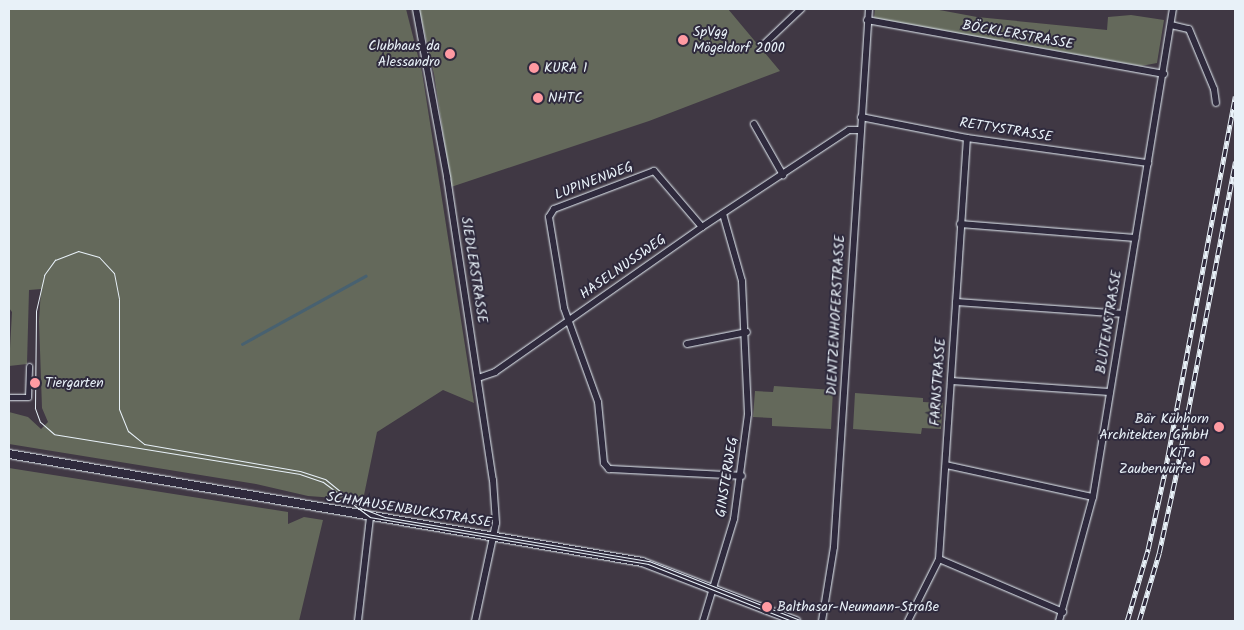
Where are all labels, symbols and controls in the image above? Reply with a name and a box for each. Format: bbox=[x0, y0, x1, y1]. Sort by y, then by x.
street label: BÖCKLERSTRASSE bbox=[961, 17, 1075, 53]
place label: SpVgg Mögeldorf 2000 bbox=[693, 24, 785, 56]
marker: SpVgg Mögeldorf 2000 bbox=[677, 34, 689, 46]
place label: Clubhaus da Alessandro bbox=[368, 38, 440, 70]
marker: Clubhaus da Alessandro bbox=[444, 48, 456, 60]
place label: KURA 1 bbox=[544, 60, 587, 76]
marker: KURA 1 bbox=[528, 62, 540, 74]
place label: NHTC bbox=[548, 90, 583, 106]
marker: NHTC bbox=[532, 92, 544, 104]
street label: RETTYSTRASSE bbox=[958, 114, 1054, 146]
street label: LUPINENWEG bbox=[552, 158, 636, 204]
street label: SIEDLERSTRASSE bbox=[457, 216, 491, 324]
street label: HASELNUSSWEG bbox=[577, 231, 669, 303]
street label: DIENTZENHOFERSTRASSE bbox=[823, 234, 849, 396]
street label: BLÜTENSTRASSE bbox=[1093, 269, 1125, 375]
street label: FARNSTRASSE bbox=[927, 337, 949, 427]
place label: Tiergarten bbox=[45, 375, 104, 391]
marker: Tiergarten bbox=[29, 377, 41, 389]
place label: Bär Kühhorn Architekten GmbH bbox=[1099, 411, 1209, 444]
marker: Bär Kühhorn Architekten GmbH bbox=[1213, 421, 1225, 433]
street label: GINSTERWEG bbox=[712, 436, 742, 518]
place label: KiTa Zauberwürfel bbox=[1119, 445, 1195, 478]
marker: KiTa Zauberwürfel bbox=[1199, 455, 1211, 467]
street label: SCHMAUSENBUCKSTRASSE bbox=[325, 489, 493, 531]
place label: Balthasar-Neumann-Straße bbox=[777, 599, 939, 615]
marker: Balthasar-Neumann-Straße bbox=[761, 601, 773, 613]

